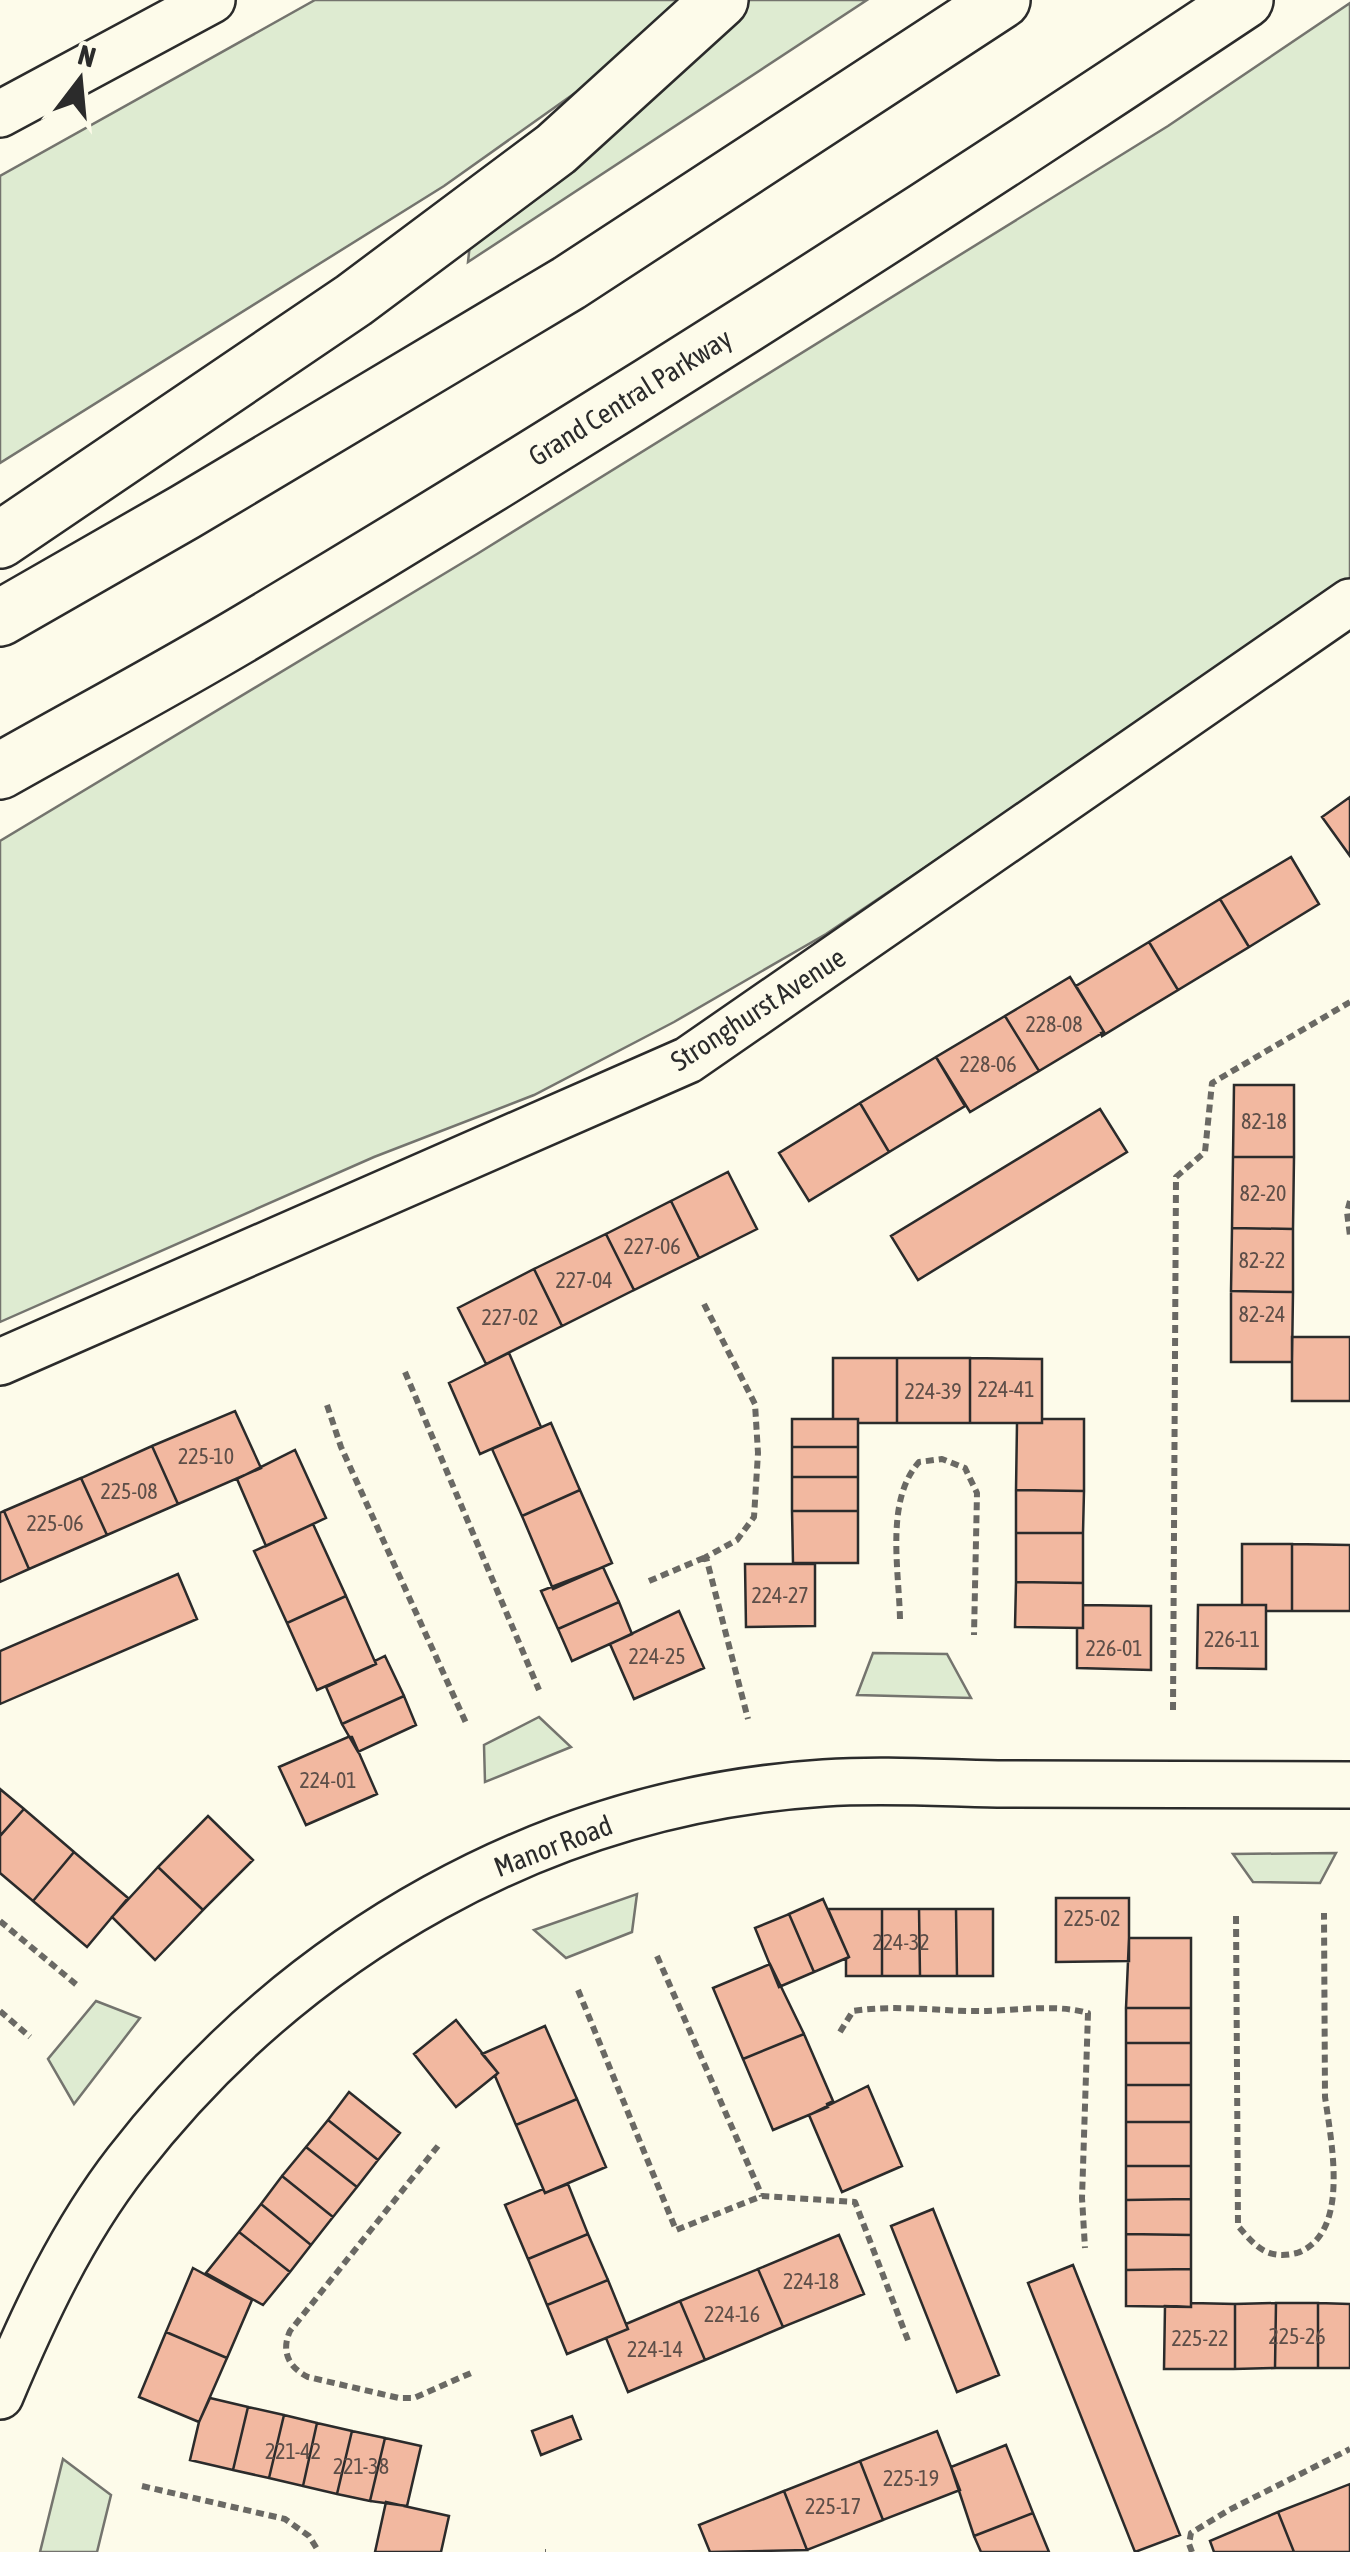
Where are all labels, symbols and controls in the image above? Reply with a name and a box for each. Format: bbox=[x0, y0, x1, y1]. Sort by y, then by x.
north arrow bbox=[30, 30, 130, 130]
text: N bbox=[75, 38, 99, 74]
street label: Grand Central Parkway bbox=[523, 322, 737, 472]
street label: Stronghurst Avenue bbox=[665, 941, 851, 1077]
house number: 228-08 bbox=[1025, 1011, 1083, 1037]
house number: 228-06 bbox=[959, 1051, 1017, 1077]
house number: 82-18 bbox=[1241, 1108, 1287, 1134]
house number: 82-20 bbox=[1240, 1180, 1286, 1206]
house number: 227-06 bbox=[623, 1233, 681, 1259]
house number: 82-22 bbox=[1239, 1247, 1285, 1273]
house number: 227-04 bbox=[555, 1267, 613, 1293]
house number: 82-24 bbox=[1239, 1301, 1285, 1327]
house number: 227-02 bbox=[481, 1304, 539, 1330]
house number: 224-41 bbox=[977, 1376, 1035, 1402]
house number: 224-39 bbox=[904, 1378, 962, 1404]
house number: 225-10 bbox=[178, 1443, 234, 1469]
house number: 225-08 bbox=[100, 1478, 158, 1504]
house number: 225-06 bbox=[26, 1510, 84, 1536]
house number: 224-27 bbox=[751, 1582, 809, 1608]
house number: 226-11 bbox=[1204, 1626, 1260, 1652]
house number: 226-01 bbox=[1085, 1635, 1143, 1661]
house number: 224-25 bbox=[628, 1643, 686, 1669]
house number: 224-01 bbox=[299, 1767, 357, 1793]
street label: Manor Road bbox=[489, 1809, 617, 1883]
house number: 225-02 bbox=[1063, 1905, 1121, 1931]
house number: 224-32 bbox=[872, 1929, 930, 1955]
house number: 224-18 bbox=[783, 2268, 839, 2294]
house number: 224-16 bbox=[704, 2301, 760, 2327]
house number: 225-26 bbox=[1268, 2323, 1326, 2349]
house number: 225-22 bbox=[1171, 2325, 1229, 2351]
house number: 224-14 bbox=[627, 2336, 683, 2362]
house number: 221-42 bbox=[265, 2438, 321, 2464]
house number: 221-38 bbox=[333, 2453, 389, 2479]
house number: 225-19 bbox=[883, 2465, 939, 2491]
house number: 225-17 bbox=[805, 2493, 861, 2519]

